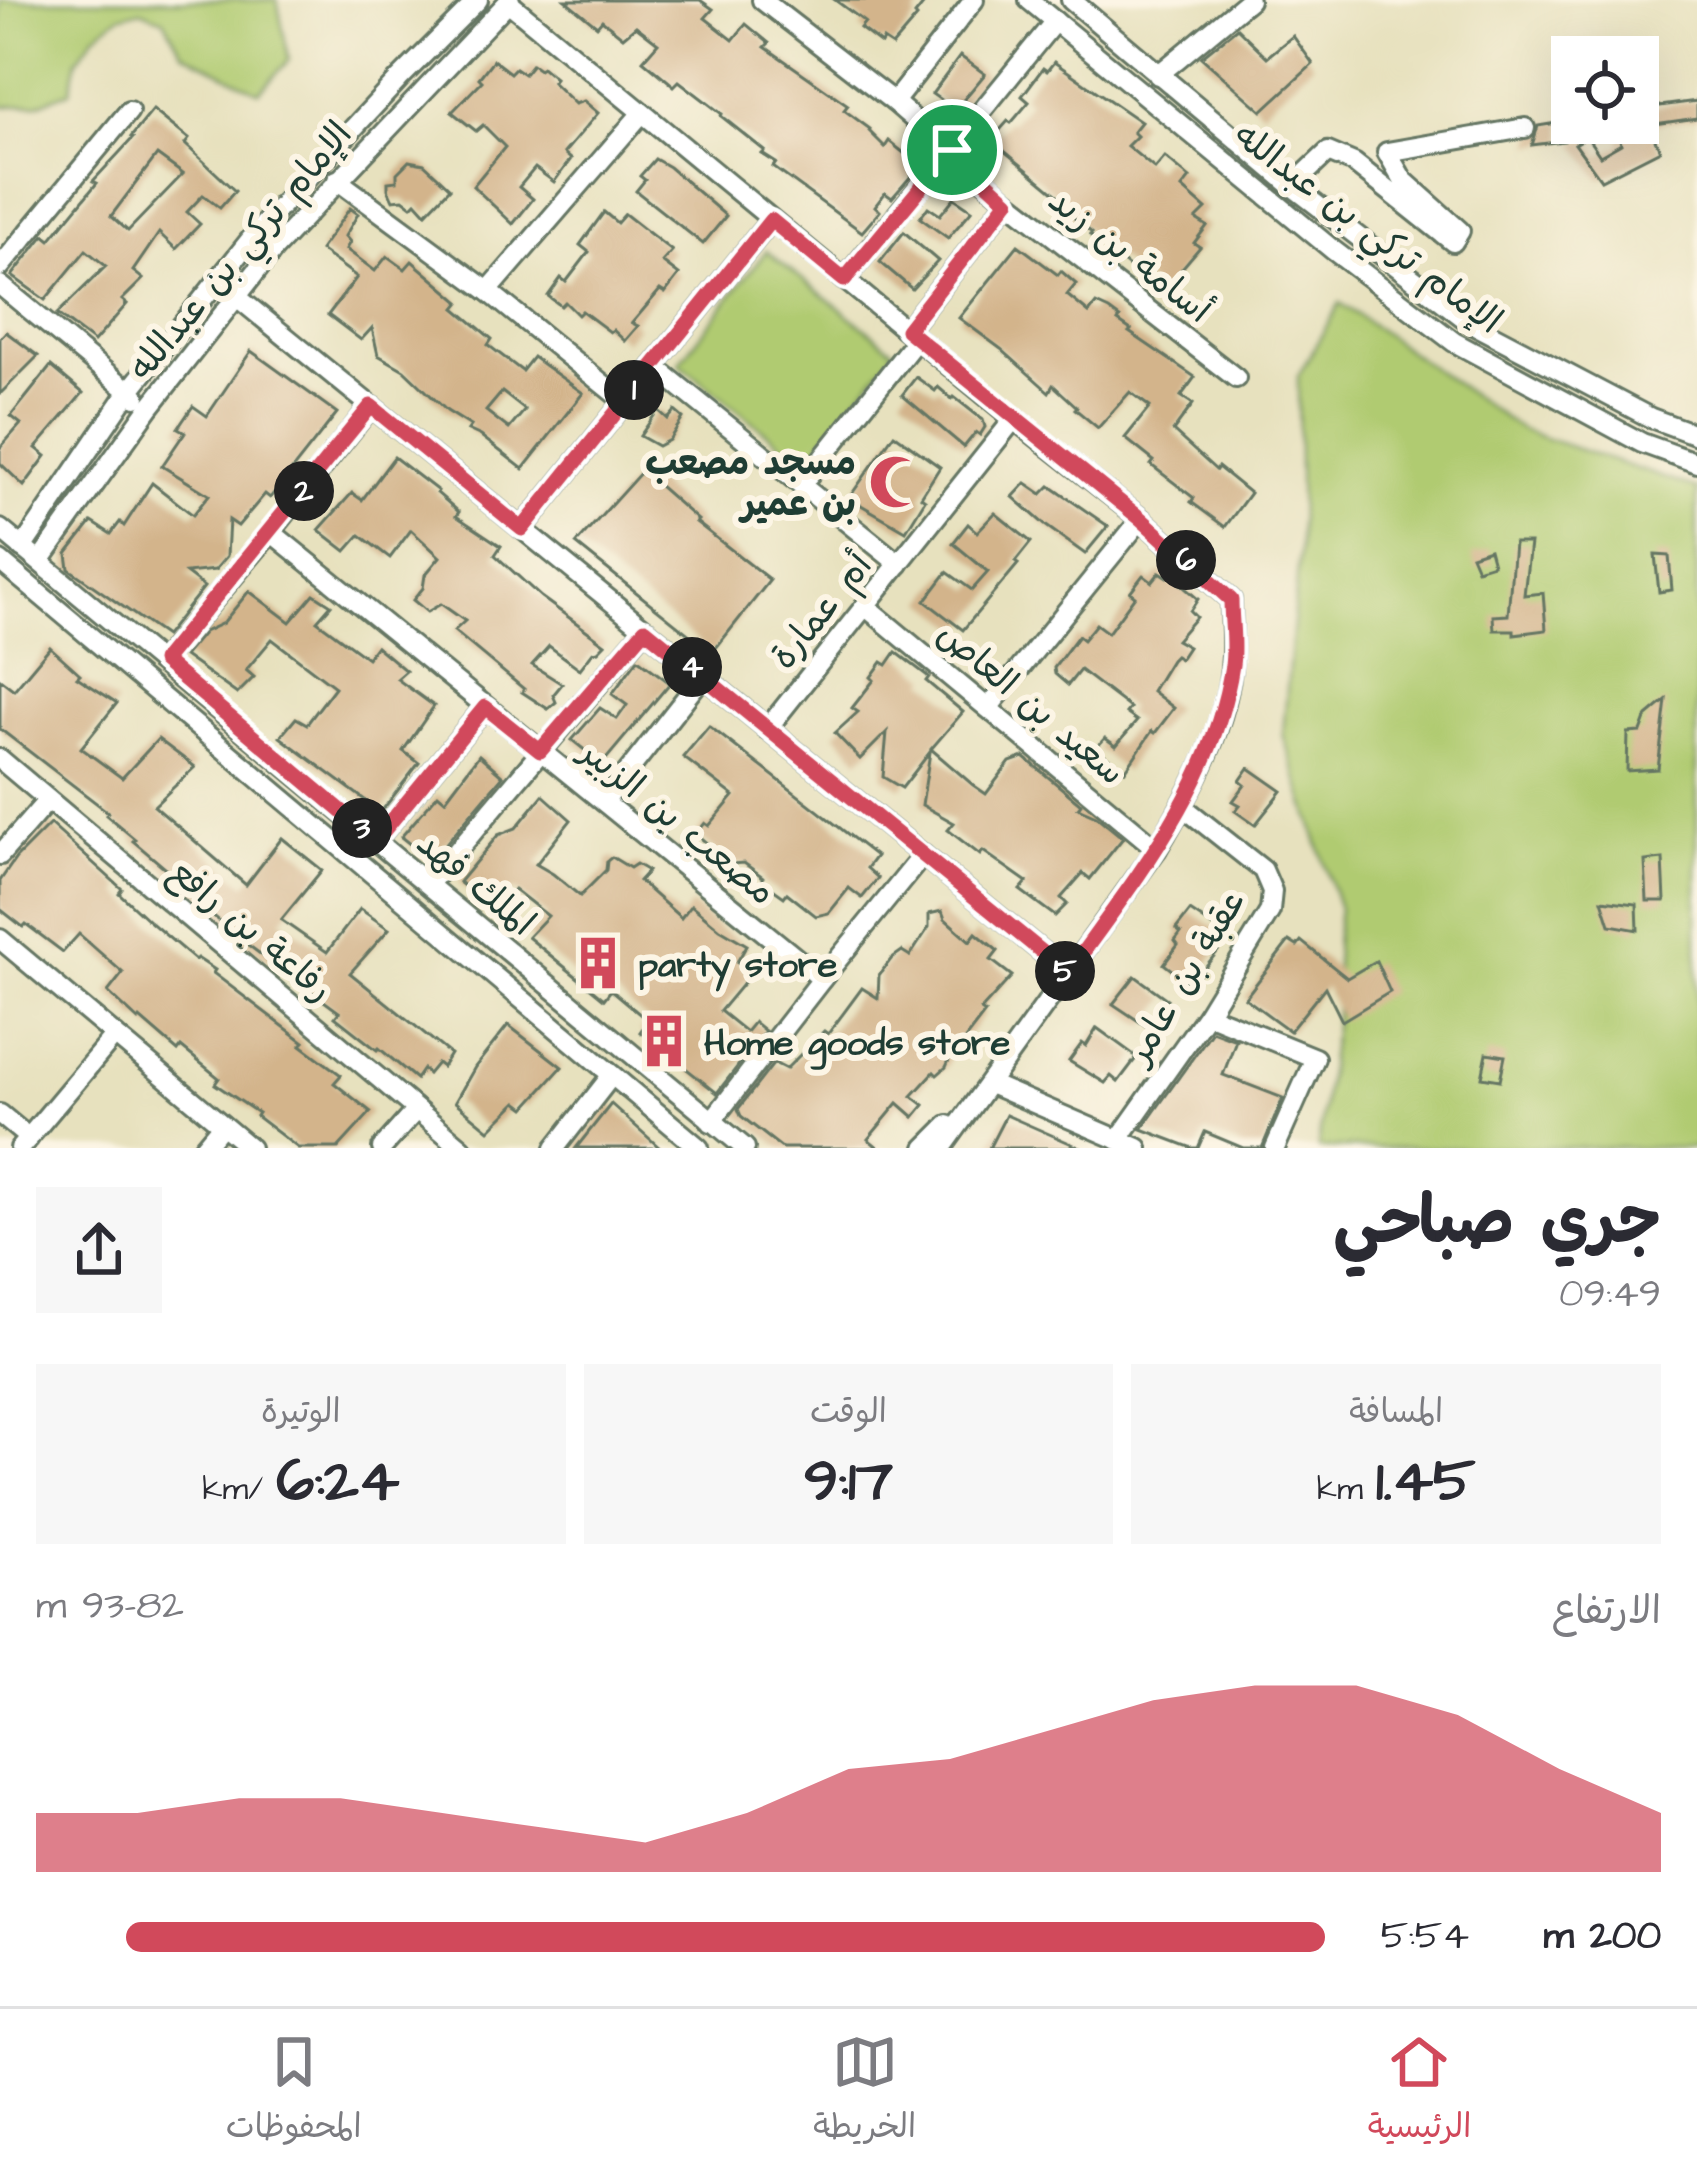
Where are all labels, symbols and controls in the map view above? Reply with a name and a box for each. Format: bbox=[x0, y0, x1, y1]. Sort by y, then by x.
map controls bbox=[1551, 36, 1659, 144]
button: locate bbox=[1551, 36, 1659, 144]
pin bbox=[901, 99, 1003, 201]
street label: الإمام تركي بن عبدالله bbox=[117, 111, 368, 395]
street label: الإمام تركي بن عبدالله bbox=[1220, 111, 1512, 350]
icon: arrive bbox=[919, 117, 985, 183]
street label: أسامة بن زيد bbox=[1037, 176, 1222, 336]
pin: 1 bbox=[604, 360, 664, 420]
text: 1 bbox=[632, 367, 636, 413]
place label: مسجد مصعب بن عمير bbox=[645, 438, 856, 530]
mosque icon: مسجد مصعب بن عمير bbox=[867, 453, 925, 511]
pin: 2 bbox=[274, 461, 334, 521]
text: 2 bbox=[295, 468, 313, 514]
pin: 6 bbox=[1156, 530, 1216, 590]
text: 6 bbox=[1176, 537, 1196, 583]
street label: أم عمارة bbox=[759, 542, 885, 681]
street label: سعيد بن العاص bbox=[925, 610, 1136, 798]
pin: 4 bbox=[662, 637, 722, 697]
text: 4 bbox=[681, 644, 703, 690]
street label: مصعب بن الزبير bbox=[566, 726, 786, 918]
pin: 3 bbox=[332, 798, 392, 858]
text: 3 bbox=[354, 805, 370, 851]
street label: الملك فهد bbox=[405, 819, 546, 949]
street label: رفاعة بن رافع bbox=[158, 847, 343, 1015]
street label: عقبة بن عامر bbox=[1112, 880, 1258, 1077]
building icon: party store bbox=[569, 934, 627, 992]
place label: party store bbox=[638, 940, 837, 992]
pin: 5 bbox=[1035, 941, 1095, 1001]
text: 5 bbox=[1053, 948, 1077, 994]
building icon: Home goods store bbox=[635, 1012, 693, 1070]
place label: Home goods store bbox=[704, 1018, 1010, 1070]
text: جري صباحي bbox=[1333, 1177, 1661, 1269]
button: share bbox=[36, 1187, 162, 1313]
text: 09:49 bbox=[1559, 1268, 1661, 1322]
text: الوتيرة bbox=[261, 1389, 341, 1435]
text: الوقت bbox=[810, 1389, 887, 1435]
text: المسافة bbox=[1349, 1389, 1443, 1435]
text: 6:24 bbox=[277, 1440, 399, 1523]
text: 9:17 bbox=[804, 1440, 893, 1523]
text: 1.45 bbox=[1376, 1440, 1475, 1523]
text: /km bbox=[202, 1466, 277, 1512]
text: km bbox=[1317, 1466, 1376, 1512]
text: 82–93 m bbox=[36, 1580, 184, 1634]
text: الارتفاع bbox=[1552, 1585, 1661, 1639]
text: 5:54 bbox=[1381, 1910, 1469, 1964]
text: 200 m bbox=[1543, 1910, 1661, 1964]
tab: المحفوظات bbox=[226, 2029, 362, 2155]
tab: الخريطة bbox=[813, 2029, 916, 2155]
tab: الرئيسية bbox=[1368, 2029, 1471, 2155]

